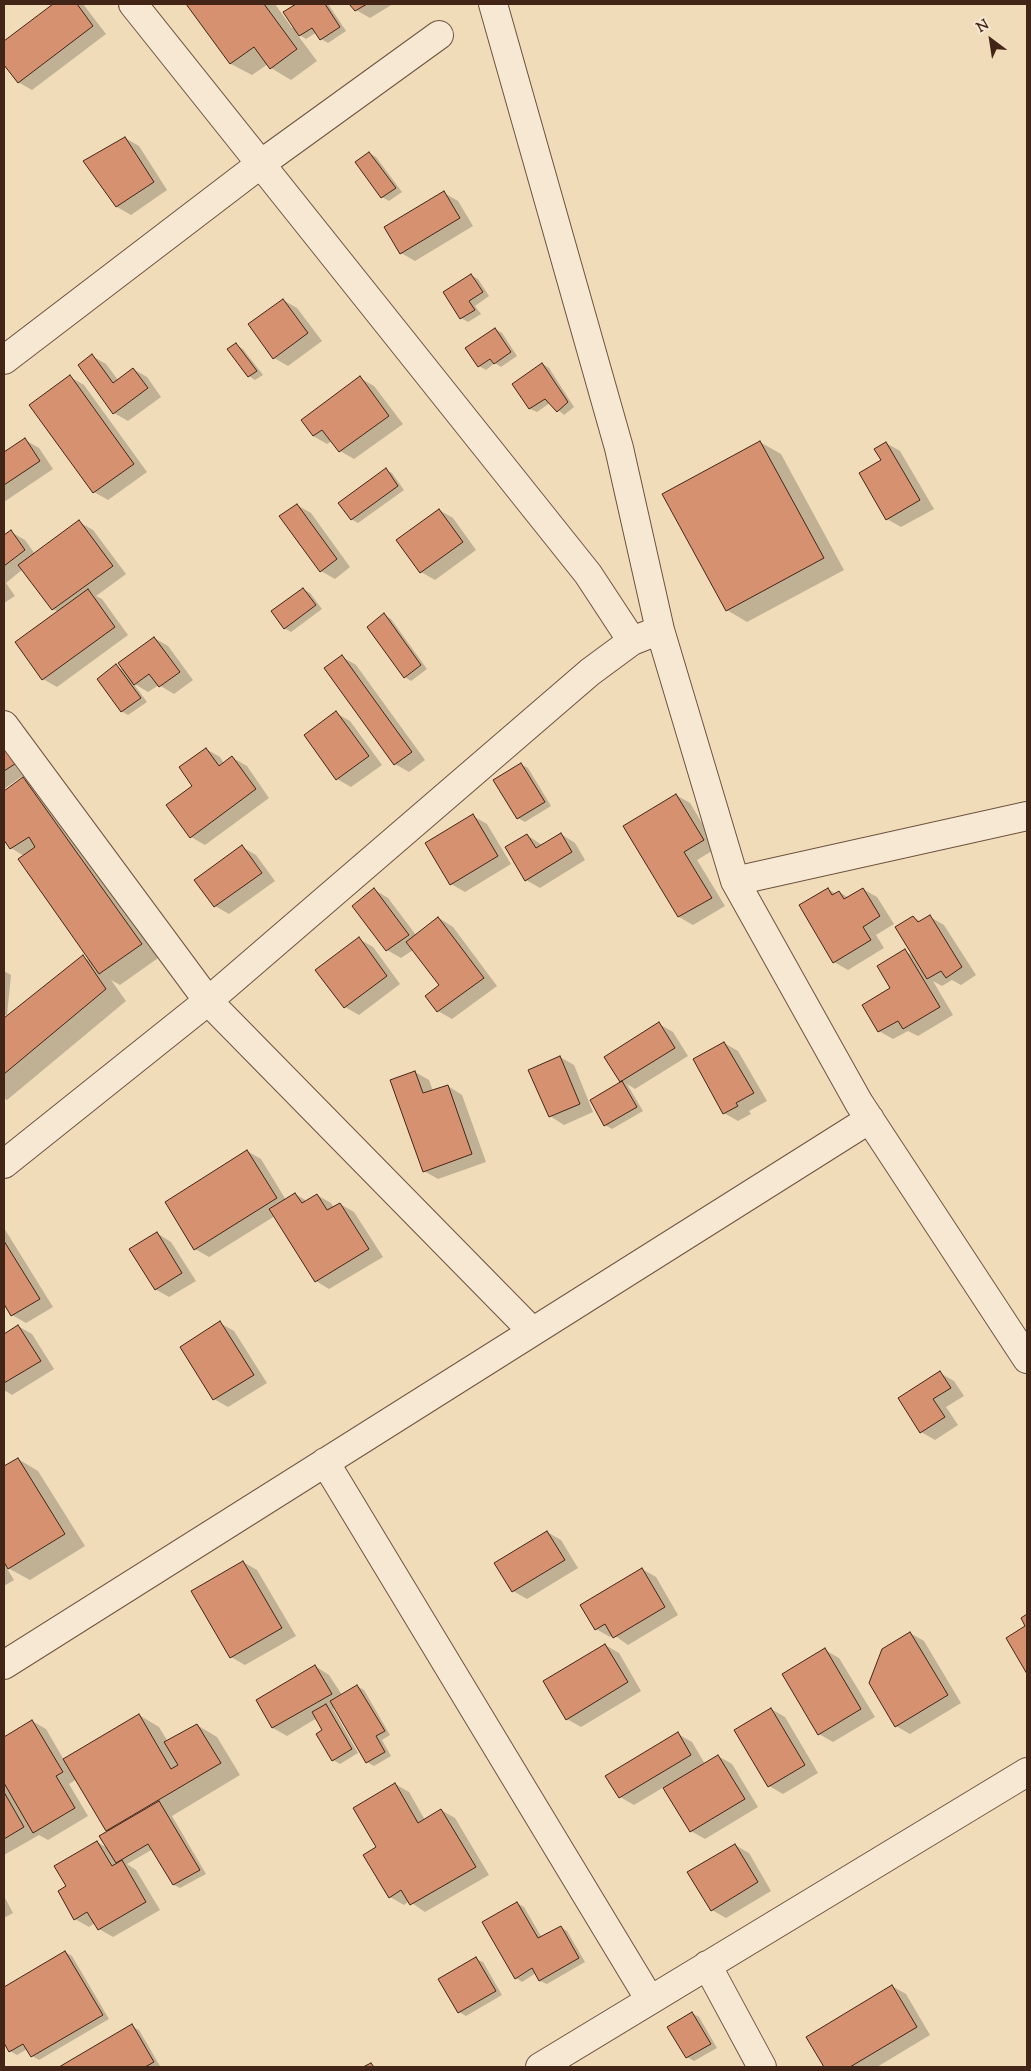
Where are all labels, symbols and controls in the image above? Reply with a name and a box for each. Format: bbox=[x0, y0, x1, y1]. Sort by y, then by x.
north arrow bbox=[966, 15, 1016, 65]
text: N bbox=[973, 16, 993, 39]

